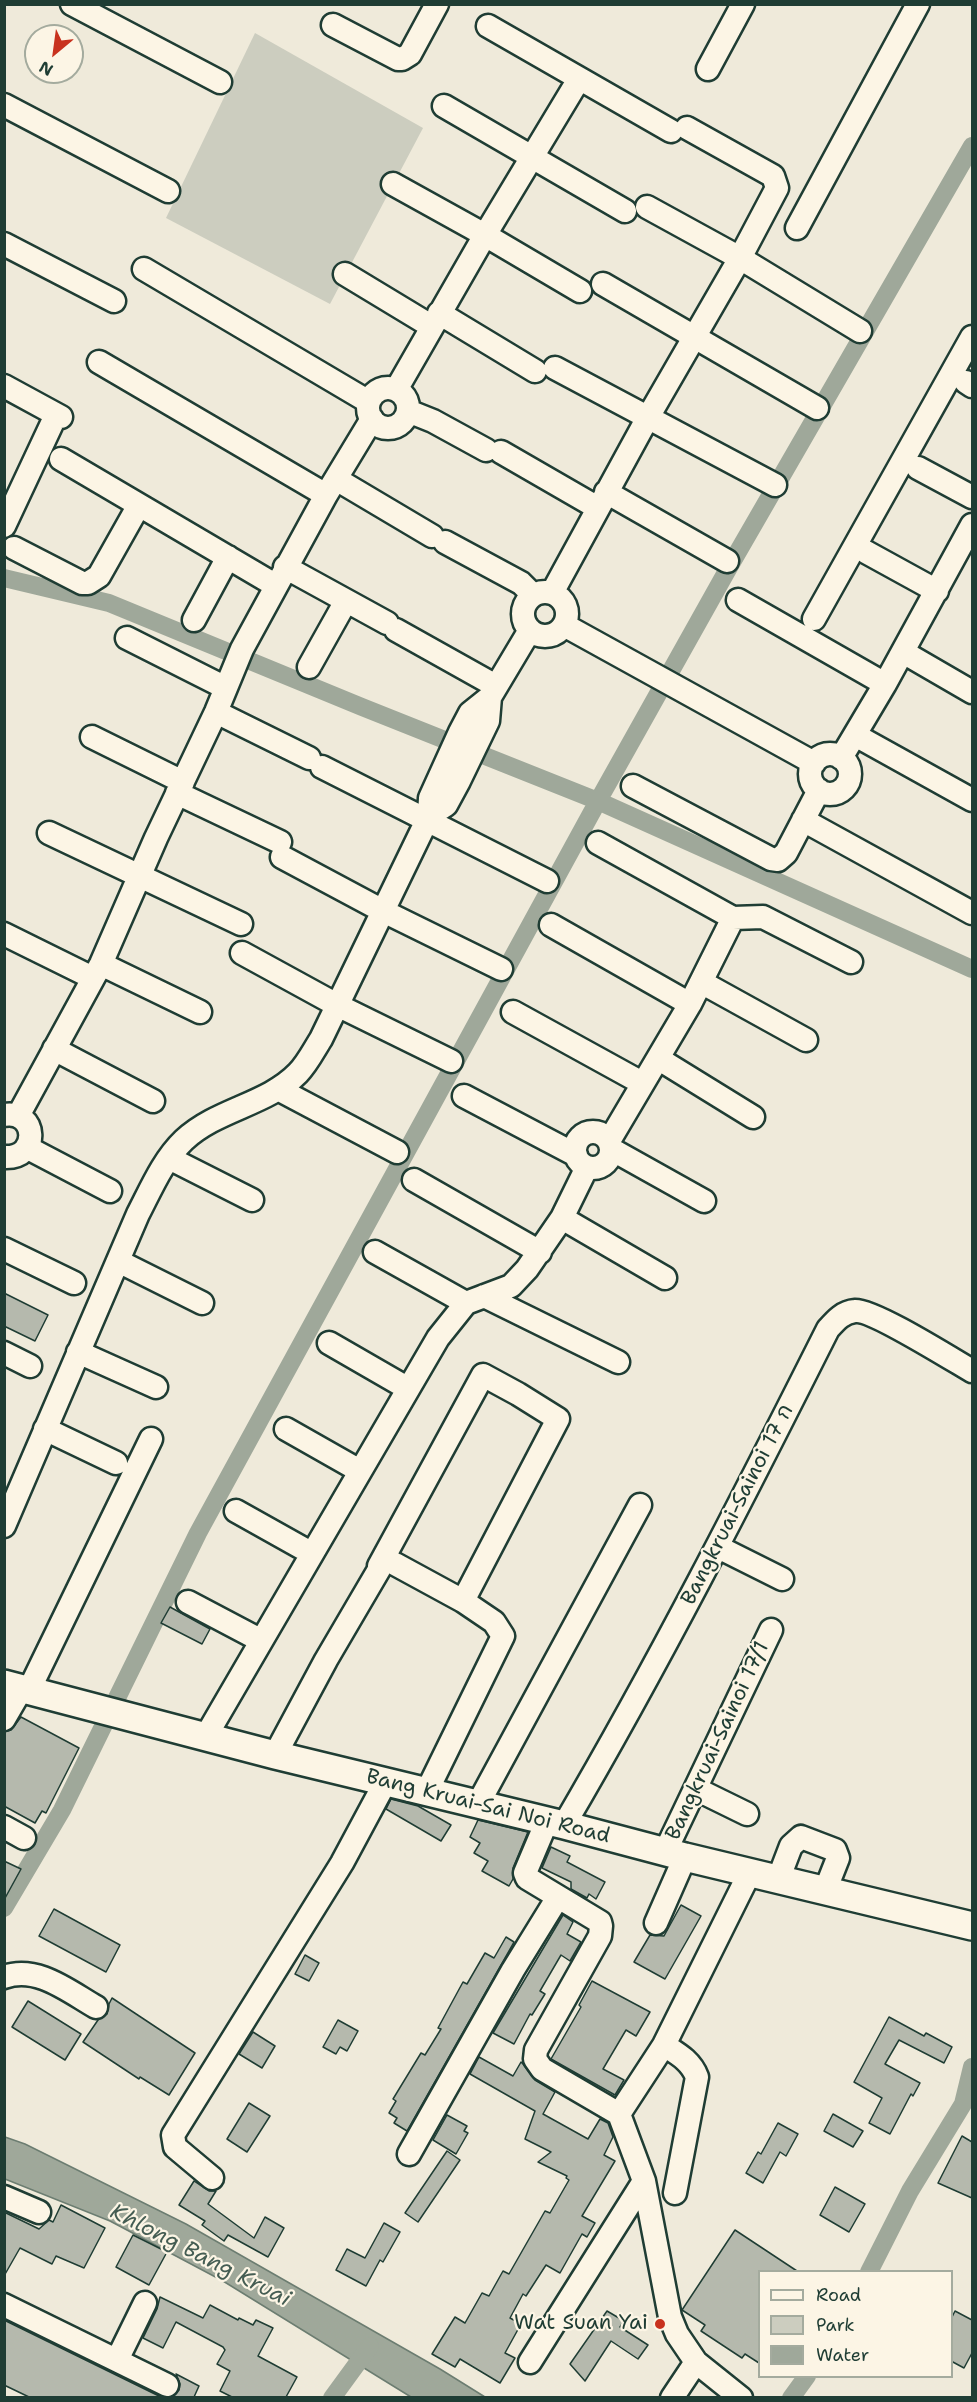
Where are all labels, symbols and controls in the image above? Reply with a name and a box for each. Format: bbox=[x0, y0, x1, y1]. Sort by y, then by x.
north arrow bbox=[24, 24, 84, 84]
text: N bbox=[35, 56, 57, 81]
street label: Bangkruai-Sainoi 17 ก bbox=[676, 1400, 800, 1610]
street label: Bangkruai-Sainoi 17/1 bbox=[661, 1638, 775, 1844]
street label: Bang Kruai-Sai Noi Road bbox=[364, 1765, 612, 1849]
water label: Khlong Bang Kruai bbox=[105, 2199, 295, 2313]
legend bbox=[758, 2270, 953, 2378]
text: Road bbox=[816, 2283, 861, 2307]
place label: Wat Suan Yai bbox=[514, 2311, 648, 2337]
text: Park bbox=[816, 2313, 855, 2337]
marker: Wat Suan Yai bbox=[653, 2317, 667, 2331]
text: Water bbox=[816, 2343, 869, 2367]

